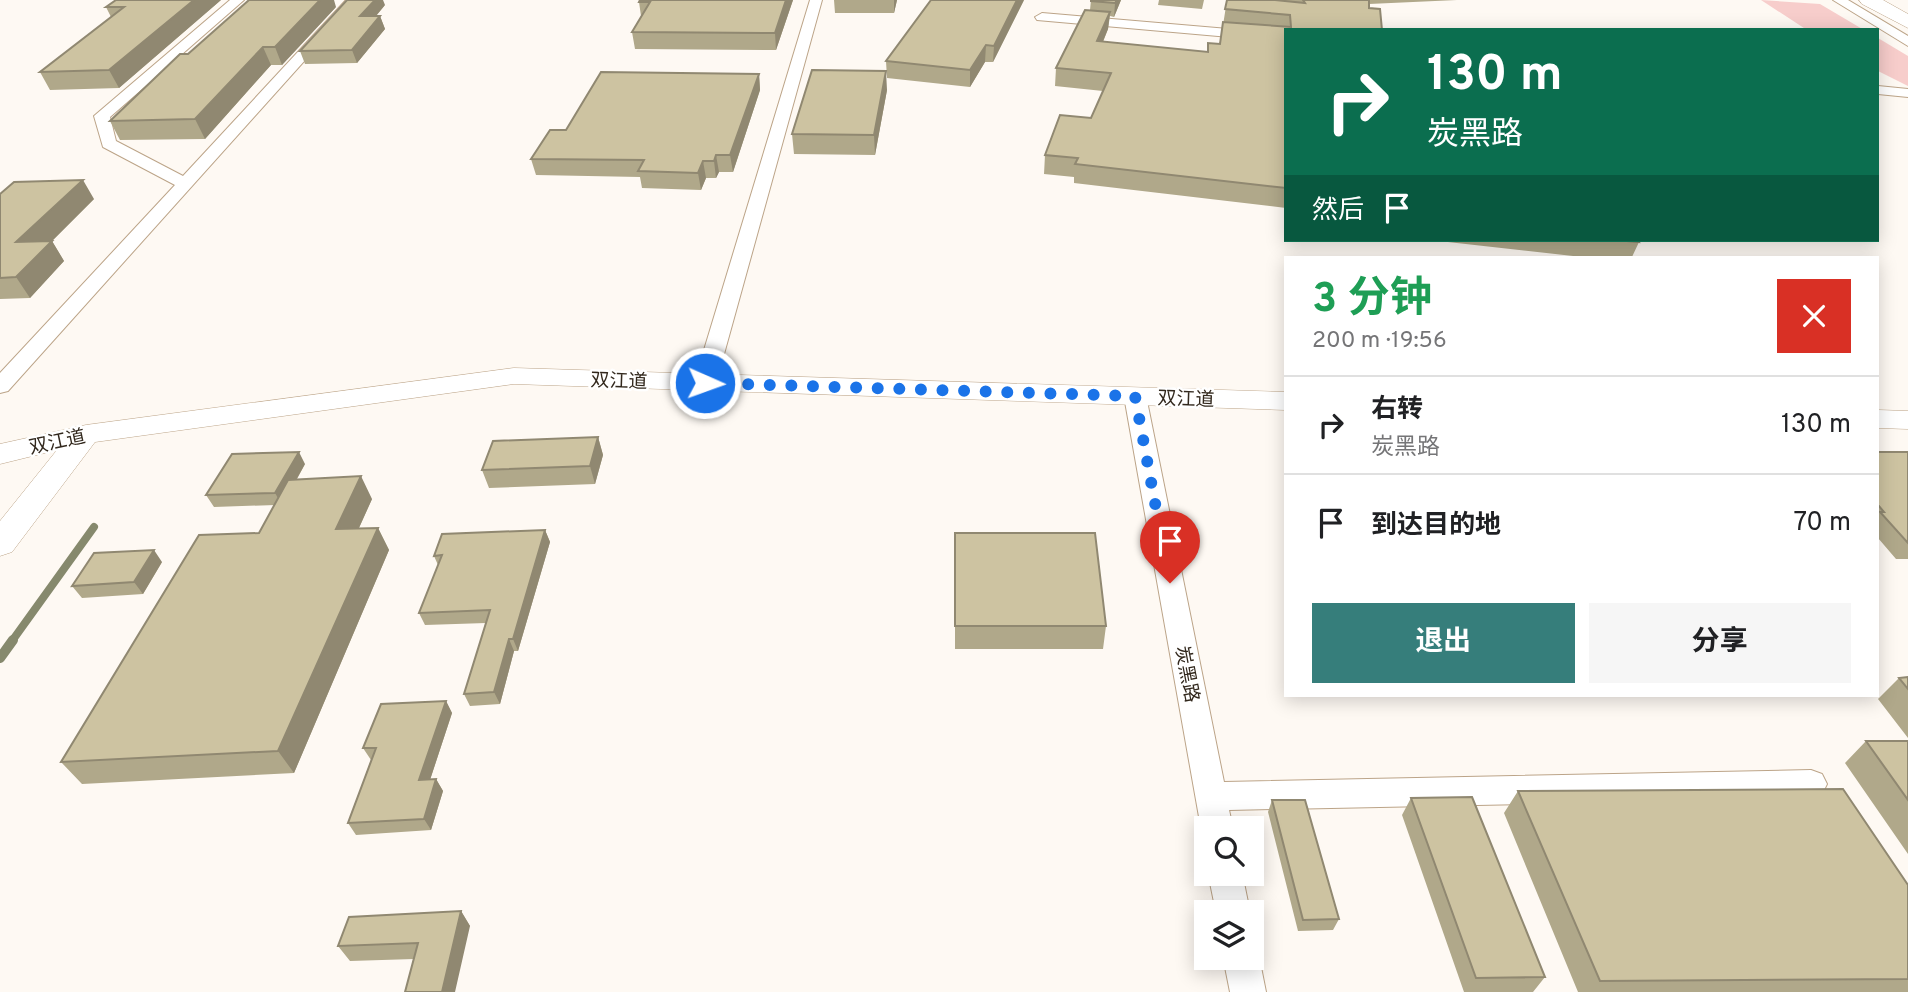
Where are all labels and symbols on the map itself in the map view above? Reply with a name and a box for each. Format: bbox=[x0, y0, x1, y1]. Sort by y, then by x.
position arrow bbox=[668, 346, 742, 420]
street label: 双江道 bbox=[590, 369, 648, 395]
street label: 双江道 bbox=[1157, 387, 1215, 413]
street label: 双江道 bbox=[27, 425, 88, 461]
pin bbox=[1140, 511, 1200, 583]
street label: 炭黑路 bbox=[1169, 644, 1203, 705]

